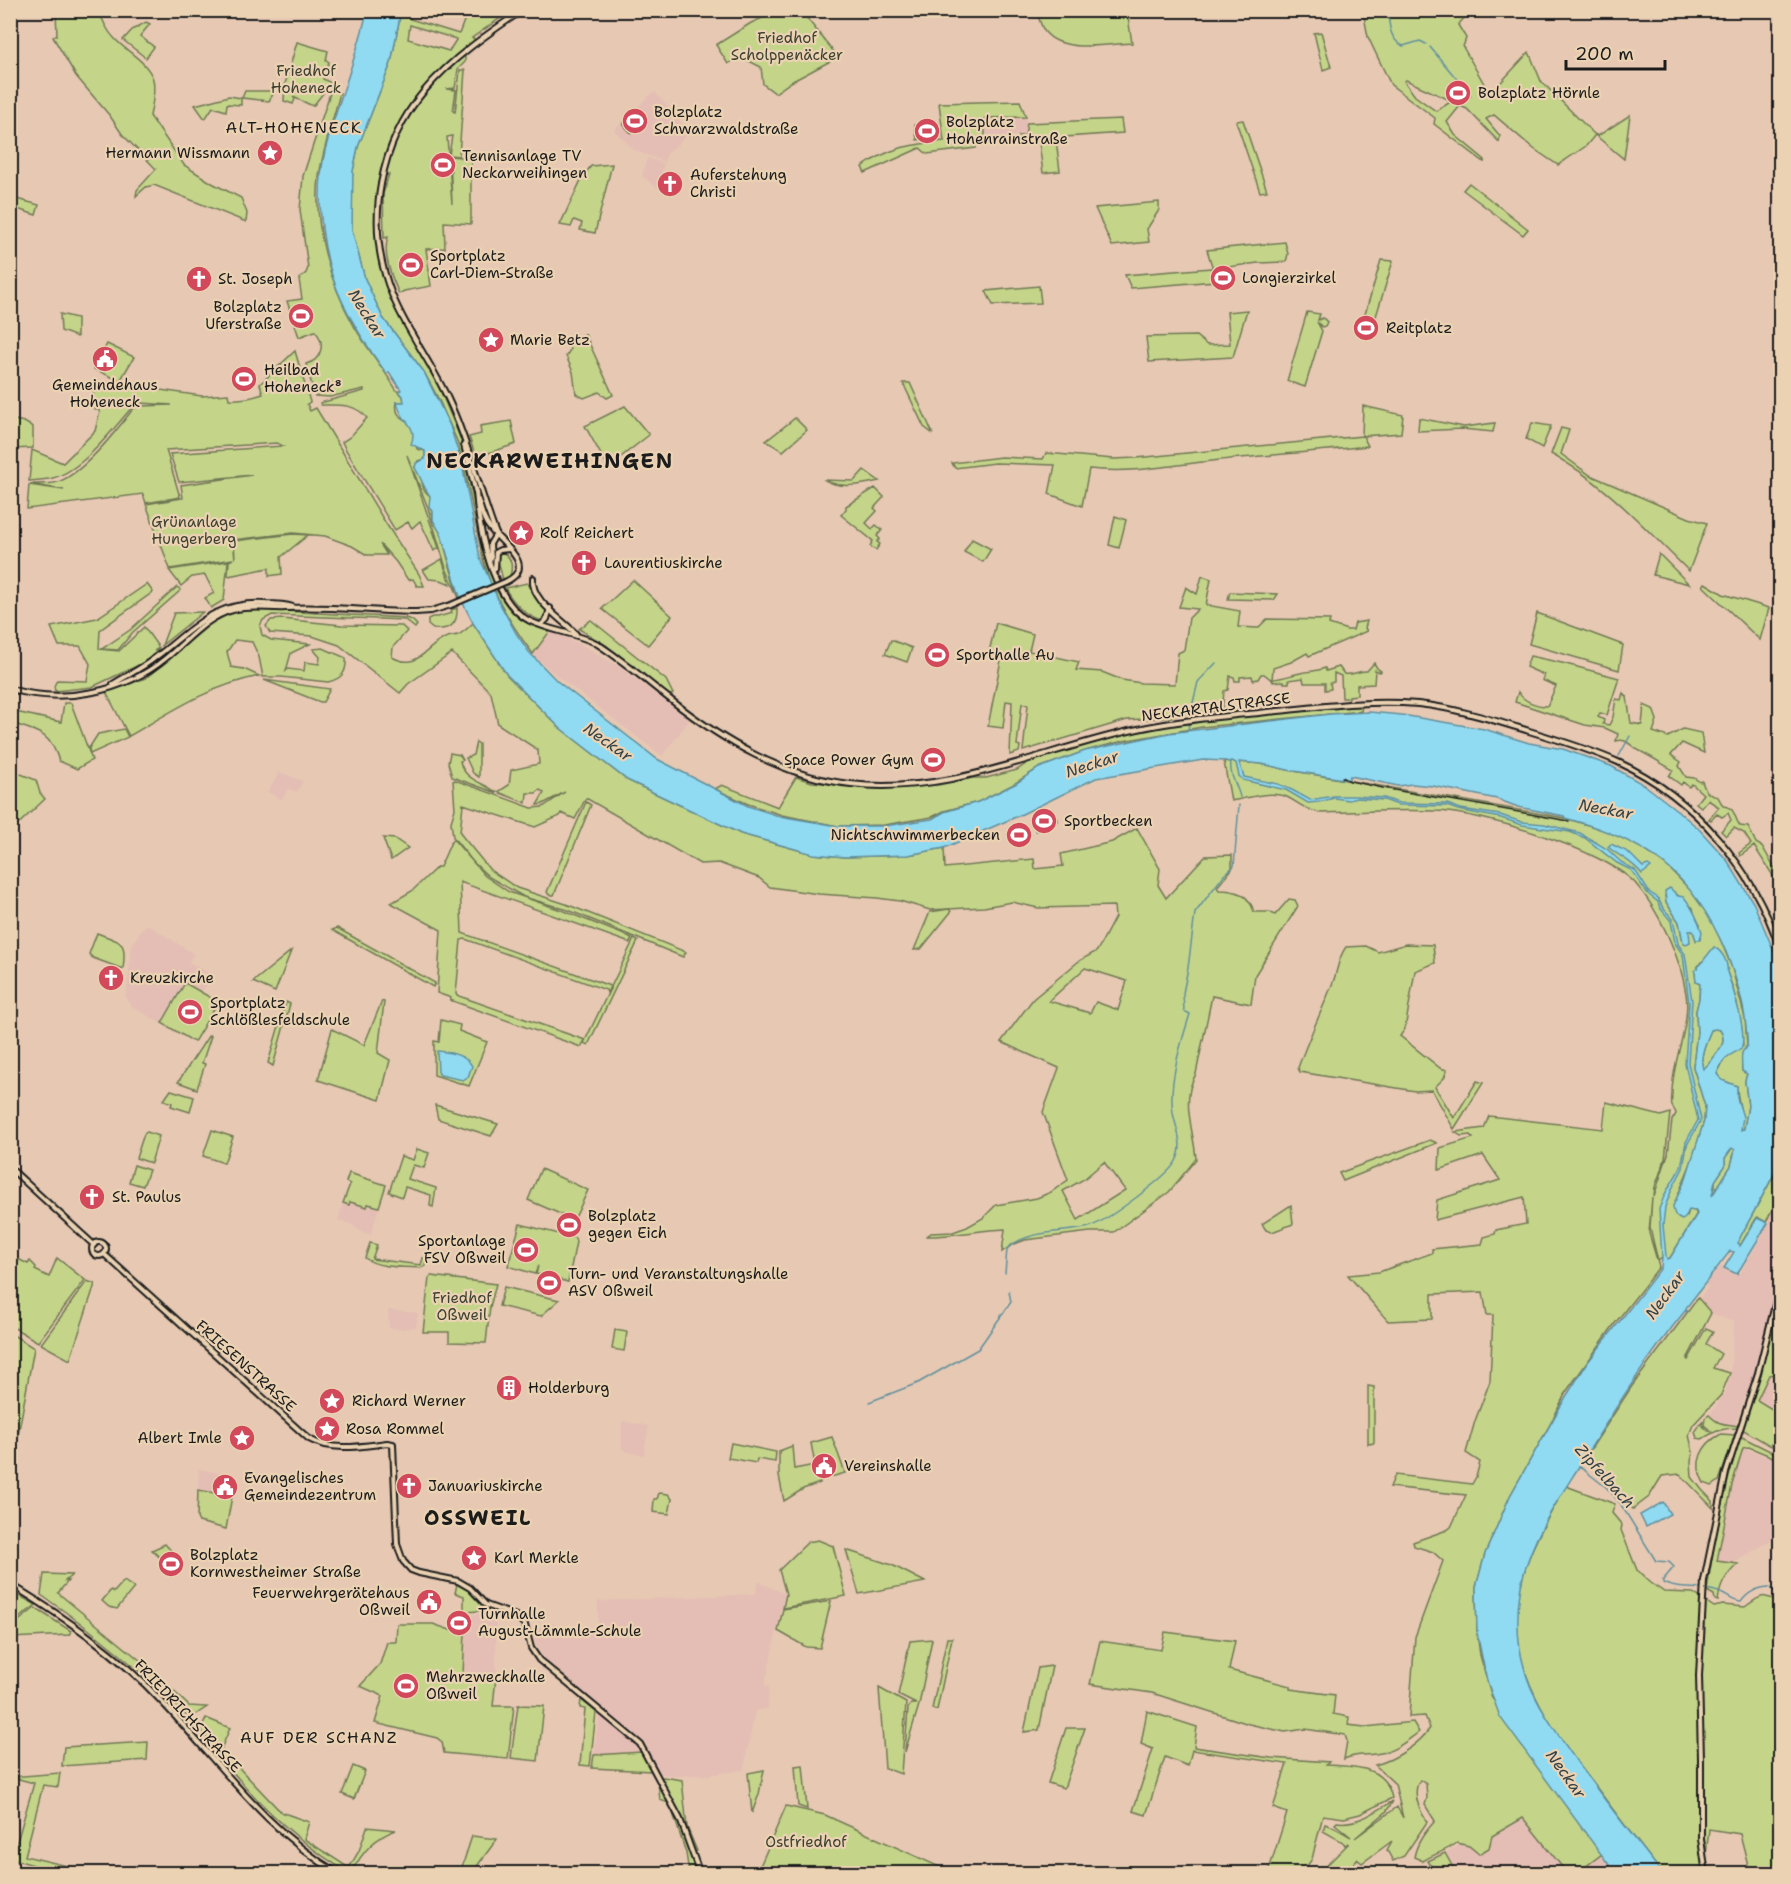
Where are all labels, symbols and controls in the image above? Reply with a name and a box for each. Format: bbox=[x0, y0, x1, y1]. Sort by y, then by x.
park label: Friedhof Scholppenäcker bbox=[731, 28, 843, 65]
scale bar bbox=[1566, 33, 1665, 71]
text: 200 m bbox=[1575, 42, 1634, 66]
park label: Friedhof Hoheneck bbox=[271, 61, 341, 98]
sports icon: Bolzplatz Hörnle bbox=[1443, 78, 1473, 108]
place label: Bolzplatz Hörnle bbox=[1478, 83, 1600, 103]
place label: Bolzplatz Schwarzwaldstraße bbox=[654, 102, 799, 139]
sports icon: Bolzplatz Schwarzwaldstraße bbox=[620, 106, 650, 136]
place label: Bolzplatz Hohenrainstraße bbox=[946, 112, 1068, 149]
sports icon: Bolzplatz Hohenrainstraße bbox=[912, 116, 942, 146]
district label: ALT-HOHENECK bbox=[225, 117, 363, 138]
place icon: Hermann Wissmann bbox=[255, 138, 285, 168]
place label: Hermann Wissmann bbox=[106, 143, 250, 163]
place label: Tennisanlage TV Neckarweihingen bbox=[462, 146, 587, 183]
sports icon: Tennisanlage TV Neckarweihingen bbox=[428, 150, 458, 180]
place label: Auferstehung Christi bbox=[690, 165, 787, 202]
church icon: Auferstehung Christi bbox=[655, 169, 685, 199]
place label: Sportplatz Carl-Diem-Straße bbox=[430, 246, 554, 283]
sports icon: Sportplatz Carl-Diem-Straße bbox=[396, 250, 426, 280]
sports icon: Longierzirkel bbox=[1208, 263, 1238, 293]
church icon: St. Joseph bbox=[184, 264, 214, 294]
place label: Longierzirkel bbox=[1242, 268, 1336, 288]
place label: St. Joseph bbox=[218, 269, 293, 289]
water label: Neckar bbox=[343, 285, 391, 343]
place label: Bolzplatz Uferstraße bbox=[205, 297, 282, 334]
sports icon: Bolzplatz Uferstraße bbox=[286, 301, 316, 331]
sports icon: Reitplatz bbox=[1351, 313, 1381, 343]
place label: Reitplatz bbox=[1386, 318, 1452, 338]
place icon: Marie Betz bbox=[476, 325, 506, 355]
place label: Marie Betz bbox=[510, 330, 590, 350]
public building icon: Gemeindehaus Hoheneck bbox=[90, 344, 120, 374]
place label: Heilbad Hoheneck⁸ bbox=[264, 360, 342, 397]
sports icon: Heilbad Hoheneck⁸ bbox=[229, 364, 259, 394]
place label: Gemeindehaus Hoheneck bbox=[52, 375, 158, 412]
district label: NECKARWEIHINGEN bbox=[426, 447, 674, 475]
park label: Grünanlage Hungerberg bbox=[151, 512, 237, 549]
place icon: Rolf Reichert bbox=[506, 518, 536, 548]
place label: Rolf Reichert bbox=[540, 523, 634, 543]
church icon: Laurentiuskirche bbox=[569, 548, 599, 578]
place label: Laurentiuskirche bbox=[604, 553, 723, 573]
sports icon: Sporthalle Au bbox=[922, 640, 952, 670]
place label: Sporthalle Au bbox=[956, 645, 1055, 665]
street label: NECKARTALSTRASSE bbox=[1140, 688, 1292, 726]
water label: Neckar bbox=[579, 718, 637, 767]
sports icon: Space Power Gym bbox=[918, 745, 948, 775]
water label: Neckar bbox=[1063, 745, 1122, 783]
place label: Space Power Gym bbox=[784, 750, 914, 770]
water label: Neckar bbox=[1577, 794, 1635, 824]
sports icon: Sportbecken bbox=[1029, 806, 1059, 836]
place label: Sportbecken bbox=[1064, 811, 1153, 831]
sports icon: Nichtschwimmerbecken bbox=[1004, 820, 1034, 850]
place label: Nichtschwimmerbecken bbox=[831, 825, 1000, 845]
church icon: Kreuzkirche bbox=[96, 963, 126, 993]
place label: Kreuzkirche bbox=[130, 968, 214, 988]
place label: Sportplatz Schlößlesfeldschule bbox=[210, 993, 350, 1030]
sports icon: Sportplatz Schlößlesfeldschule bbox=[175, 997, 205, 1027]
church icon: St. Paulus bbox=[77, 1182, 107, 1212]
place label: St. Paulus bbox=[112, 1187, 181, 1207]
place label: Bolzplatz gegen Eich bbox=[588, 1206, 667, 1243]
sports icon: Bolzplatz gegen Eich bbox=[554, 1210, 584, 1240]
place label: Sportanlage FSV Oßweil bbox=[418, 1231, 506, 1268]
sports icon: Sportanlage FSV Oßweil bbox=[511, 1235, 541, 1265]
place label: Turn- und Veranstaltungshalle ASV Oßweil bbox=[568, 1264, 789, 1301]
water label: Neckar bbox=[1640, 1266, 1690, 1323]
sports icon: Turn- und Veranstaltungshalle ASV Oßweil bbox=[534, 1268, 564, 1298]
park label: Friedhof Oßweil bbox=[432, 1288, 492, 1325]
street label: FRIESENSTRASSE bbox=[192, 1316, 300, 1416]
building icon: Holderburg bbox=[494, 1373, 524, 1403]
place label: Holderburg bbox=[528, 1378, 609, 1398]
place icon: Richard Werner bbox=[317, 1386, 347, 1416]
place label: Richard Werner bbox=[352, 1391, 466, 1411]
place icon: Rosa Rommel bbox=[312, 1414, 342, 1444]
place label: Rosa Rommel bbox=[346, 1419, 445, 1439]
place icon: Albert Imle bbox=[227, 1423, 257, 1453]
place label: Albert Imle bbox=[138, 1428, 222, 1448]
water label: Zipfelbach bbox=[1570, 1439, 1640, 1513]
public building icon: Vereinshalle bbox=[809, 1451, 839, 1481]
place label: Vereinshalle bbox=[844, 1456, 932, 1476]
place label: Evangelisches Gemeindezentrum bbox=[244, 1468, 376, 1505]
church icon: Januariuskirche bbox=[394, 1471, 424, 1501]
public building icon: Evangelisches Gemeindezentrum bbox=[210, 1472, 240, 1502]
place label: Januariuskirche bbox=[428, 1476, 543, 1496]
district label: OSSWEIL bbox=[424, 1504, 532, 1532]
place icon: Karl Merkle bbox=[459, 1543, 489, 1573]
place label: Bolzplatz Kornwestheimer Straße bbox=[190, 1545, 361, 1582]
place label: Karl Merkle bbox=[494, 1548, 579, 1568]
sports icon: Bolzplatz Kornwestheimer Straße bbox=[156, 1549, 186, 1579]
place label: Feuerwehrgerätehaus Oßweil bbox=[252, 1583, 410, 1620]
public building icon: Feuerwehrgerätehaus Oßweil bbox=[414, 1587, 444, 1617]
place label: Turnhalle August-Lämmle-Schule bbox=[478, 1604, 642, 1641]
sports icon: Turnhalle August-Lämmle-Schule bbox=[444, 1608, 474, 1638]
street label: FRIEDRICHSTRASSE bbox=[130, 1655, 246, 1777]
place label: Mehrzweckhalle Oßweil bbox=[426, 1667, 546, 1704]
sports icon: Mehrzweckhalle Oßweil bbox=[391, 1671, 421, 1701]
district label: AUF DER SCHANZ bbox=[240, 1727, 398, 1748]
water label: Neckar bbox=[1541, 1746, 1591, 1803]
park label: Ostfriedhof bbox=[765, 1832, 847, 1852]

